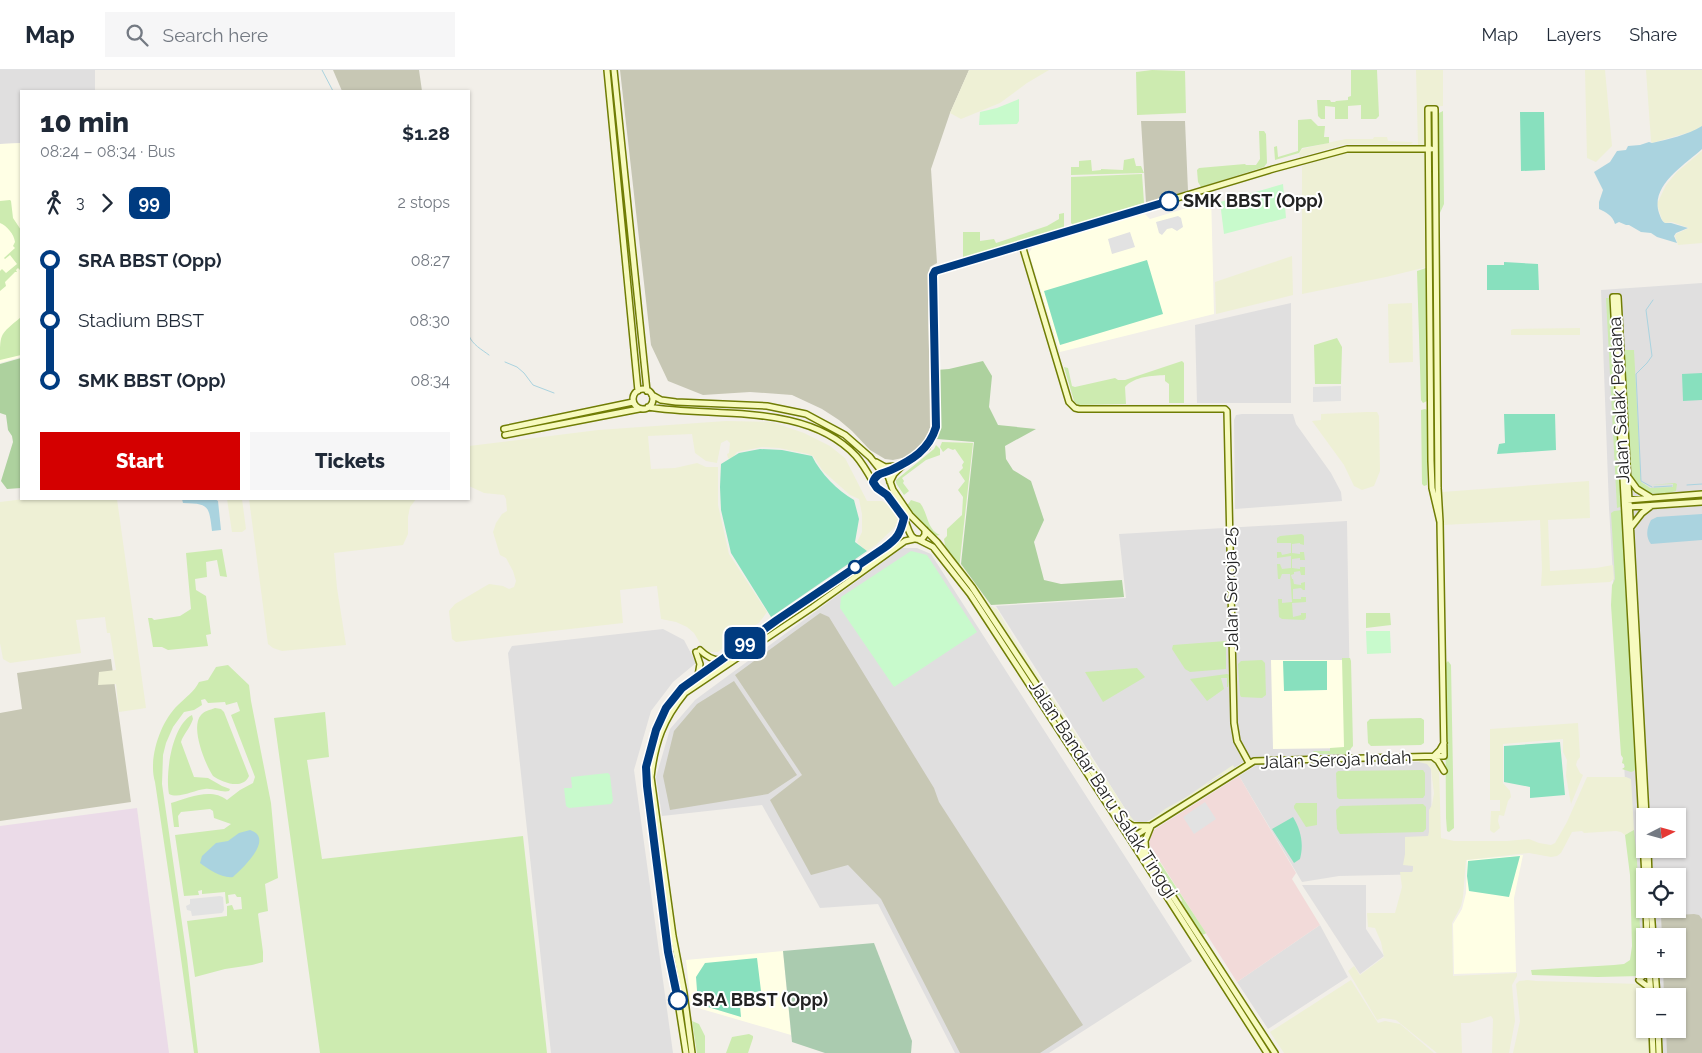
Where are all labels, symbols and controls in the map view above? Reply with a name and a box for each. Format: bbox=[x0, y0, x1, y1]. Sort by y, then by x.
search box bbox=[105, 12, 455, 57]
text: Map bbox=[25, 20, 75, 49]
icon: search bbox=[123, 21, 151, 49]
text: Search here bbox=[163, 24, 268, 46]
text: Map bbox=[1482, 24, 1518, 45]
text: Layers bbox=[1546, 24, 1601, 45]
text: Share bbox=[1629, 24, 1677, 45]
text: 10 min bbox=[40, 106, 129, 139]
text: $1.28 bbox=[402, 122, 450, 144]
text: 08:24 – 08:34 · Bus bbox=[40, 142, 175, 161]
icon: walk bbox=[40, 189, 68, 217]
icon: forward bbox=[93, 189, 121, 217]
place label: SMK BBST (Opp) bbox=[1183, 190, 1323, 211]
marker: SMK BBST (Opp) bbox=[1159, 191, 1179, 211]
text: 99 bbox=[139, 192, 160, 213]
text: 3 bbox=[76, 193, 85, 212]
text: 2 stops bbox=[398, 193, 450, 212]
text: SRA BBST (Opp) bbox=[78, 249, 222, 271]
text: 08:27 bbox=[411, 251, 450, 270]
text: Stadium BBST bbox=[78, 309, 204, 331]
text: 08:30 bbox=[409, 311, 450, 330]
street label: Jalan Salak Perdana bbox=[1604, 316, 1633, 484]
text: SMK BBST (Opp) bbox=[78, 369, 226, 391]
text: 08:34 bbox=[410, 371, 450, 390]
button: Start bbox=[40, 432, 240, 490]
button: Tickets bbox=[250, 432, 450, 490]
street label: Jalan Seroja 25 bbox=[1219, 527, 1242, 651]
unlabelled marker bbox=[848, 560, 862, 574]
line badge: 99 bbox=[722, 627, 768, 659]
text: 99 bbox=[734, 632, 756, 653]
street label: Jalan Bandar Baru Salak Tinggi bbox=[1025, 676, 1182, 902]
street label: Jalan Seroja Indah bbox=[1260, 746, 1412, 773]
north arrow bbox=[1636, 808, 1686, 858]
map controls bbox=[1636, 808, 1686, 1038]
button: locate bbox=[1636, 868, 1686, 918]
button: + bbox=[1636, 928, 1686, 978]
button: − bbox=[1636, 988, 1686, 1038]
place label: SRA BBST (Opp) bbox=[692, 989, 828, 1010]
marker: SRA BBST (Opp) bbox=[668, 990, 688, 1010]

